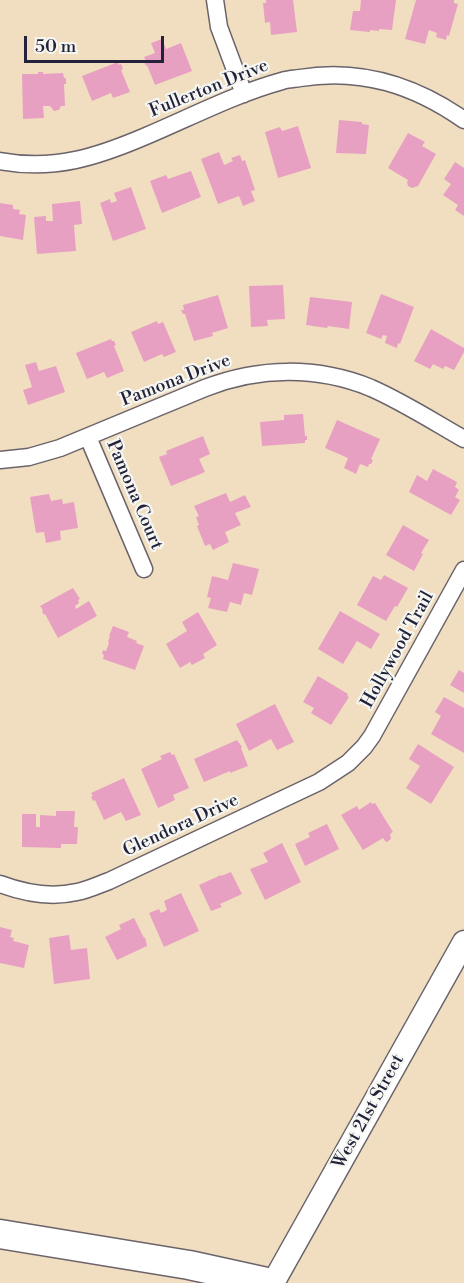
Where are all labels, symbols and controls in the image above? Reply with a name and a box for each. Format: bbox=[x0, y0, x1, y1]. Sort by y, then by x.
scale bar bbox=[27, 24, 166, 62]
text: 50 m bbox=[35, 35, 76, 58]
street label: Fullerton Drive bbox=[146, 55, 272, 123]
street label: Pamona Drive bbox=[118, 350, 234, 412]
street label: Pamona Court bbox=[101, 437, 167, 553]
street label: Hollywood Trail bbox=[357, 588, 439, 712]
street label: Glendora Drive bbox=[120, 790, 242, 862]
street label: West 21st Street bbox=[329, 1051, 409, 1173]

